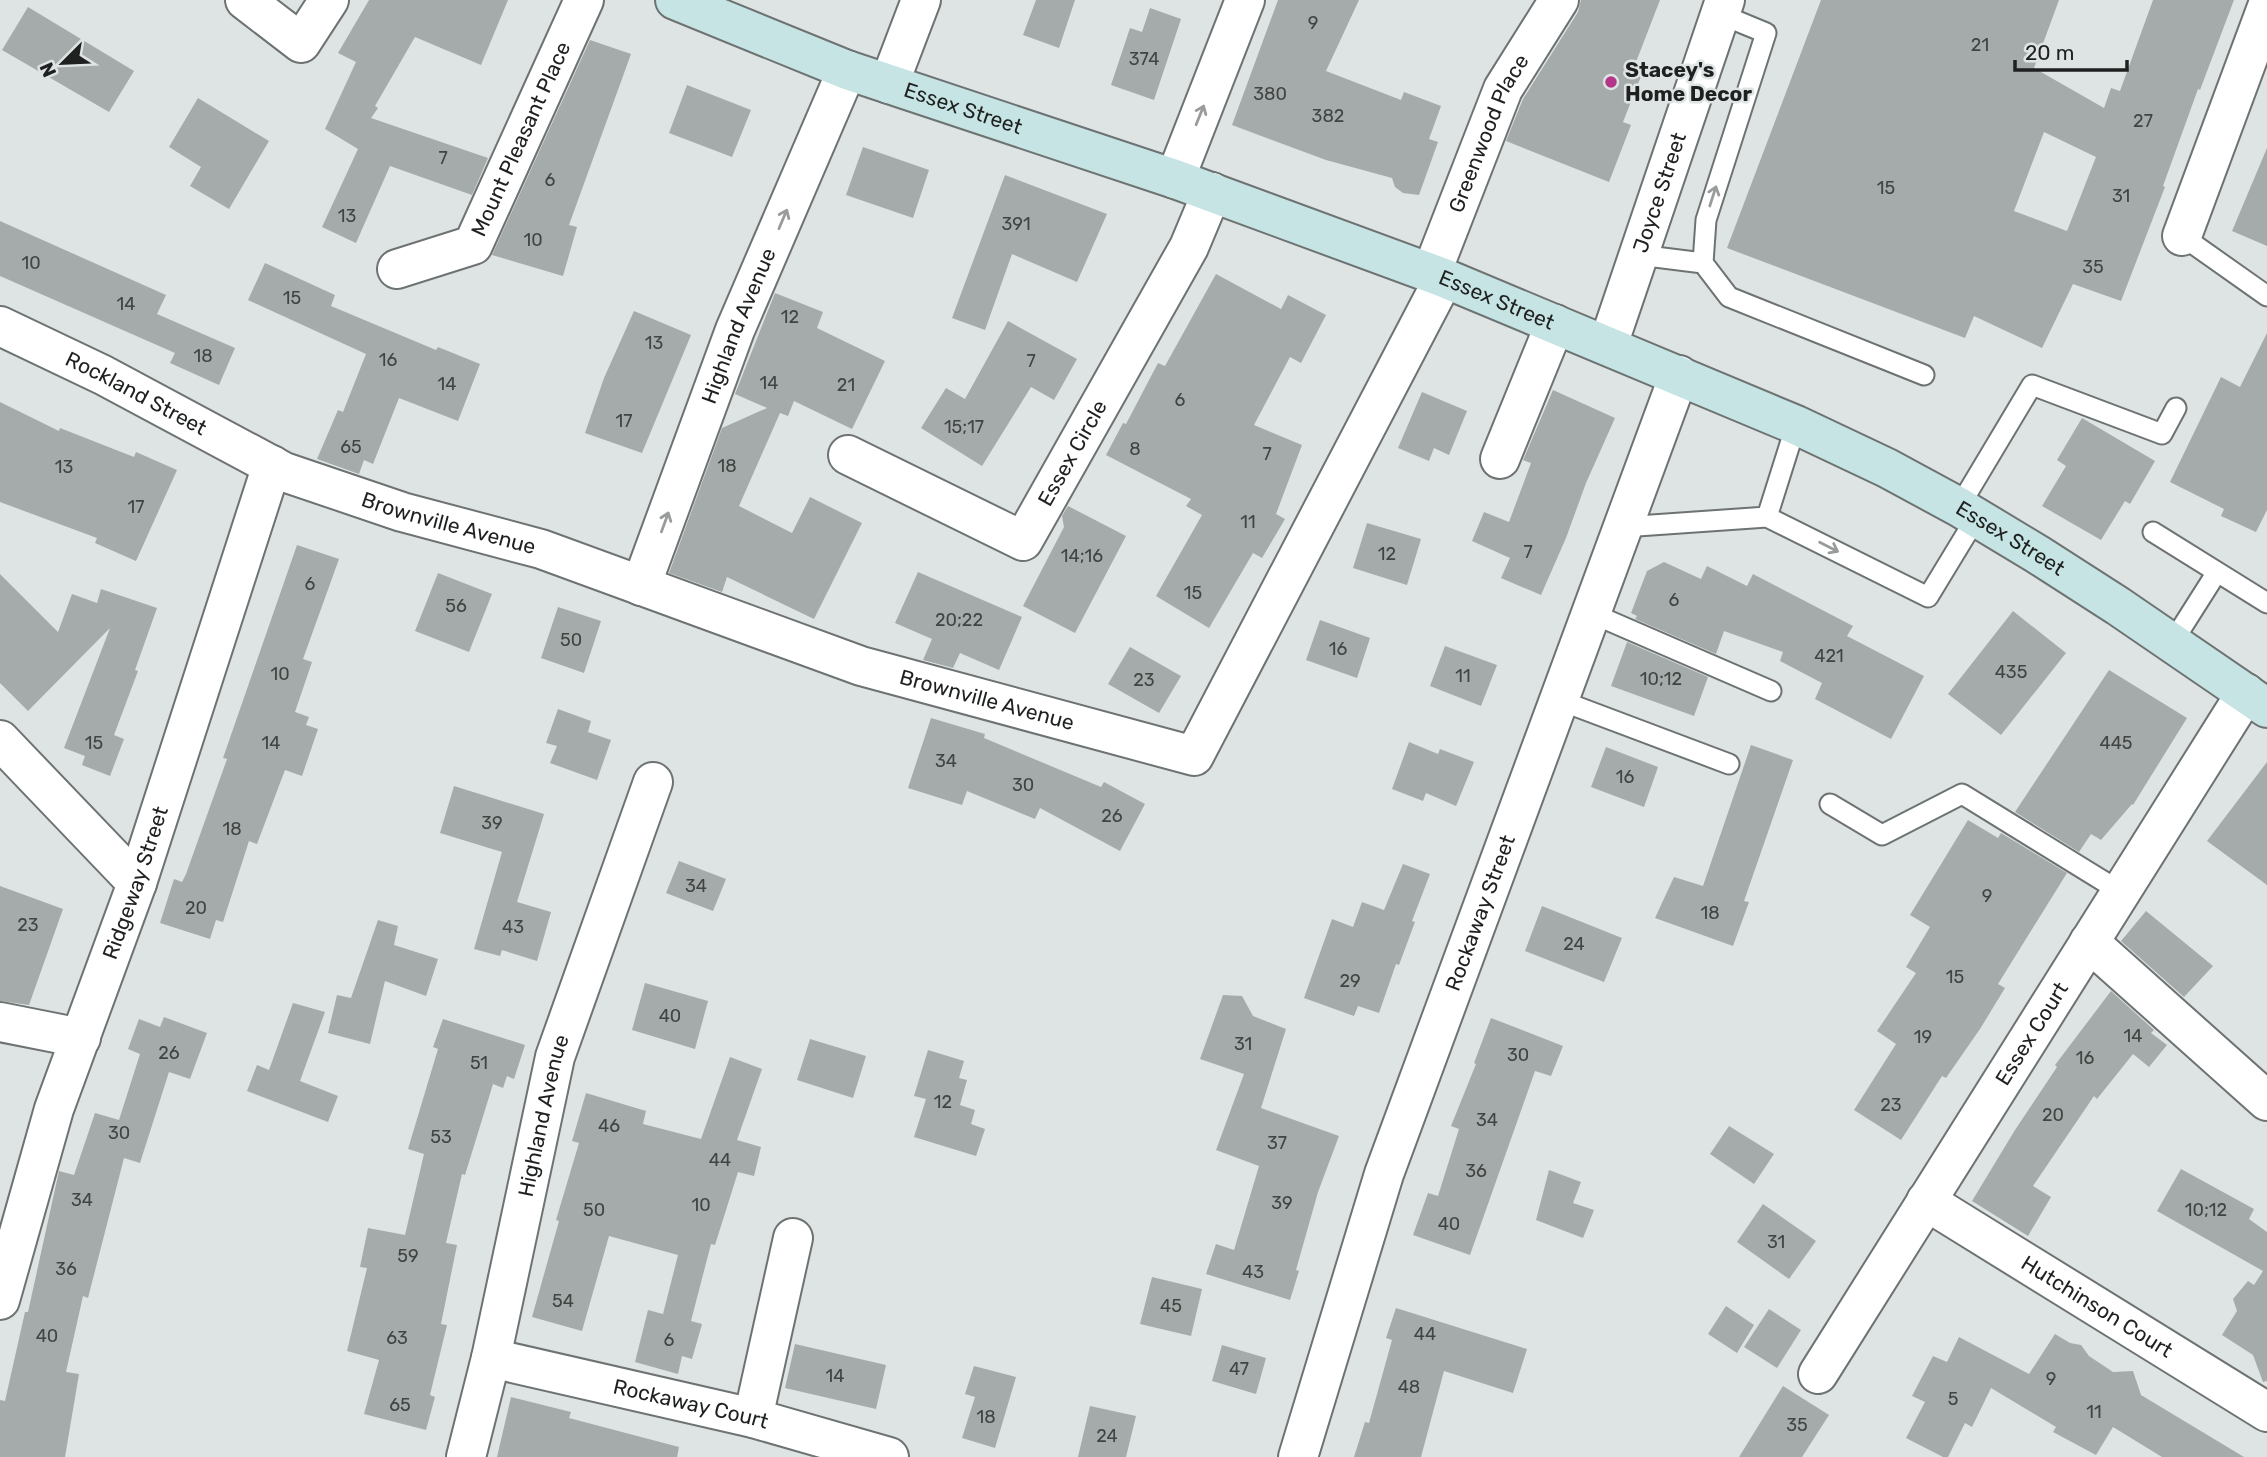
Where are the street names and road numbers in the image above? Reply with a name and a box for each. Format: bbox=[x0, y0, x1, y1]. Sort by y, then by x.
street label: Mount Pleasant Place bbox=[466, 38, 575, 240]
street label: Greenwood Place bbox=[1443, 49, 1534, 216]
street label: Essex Street bbox=[901, 77, 1025, 139]
street label: Joyce Street bbox=[1627, 129, 1691, 256]
street label: Highland Avenue bbox=[696, 244, 781, 407]
street label: Essex Street bbox=[1435, 264, 1558, 335]
street label: Rockland Street bbox=[62, 346, 211, 440]
street label: Essex Circle bbox=[1032, 395, 1112, 510]
street label: Brownville Avenue bbox=[358, 486, 539, 559]
street label: Essex Street bbox=[1952, 495, 2070, 581]
street label: Brownville Avenue bbox=[897, 664, 1077, 735]
street label: Ridgeway Street bbox=[97, 803, 173, 963]
street label: Rockaway Street bbox=[1440, 831, 1520, 994]
street label: Essex Court bbox=[1990, 977, 2073, 1090]
street label: Highland Avenue bbox=[513, 1031, 574, 1199]
street label: Hutchinson Court bbox=[2017, 1250, 2178, 1363]
street label: Rockaway Court bbox=[611, 1373, 771, 1434]

